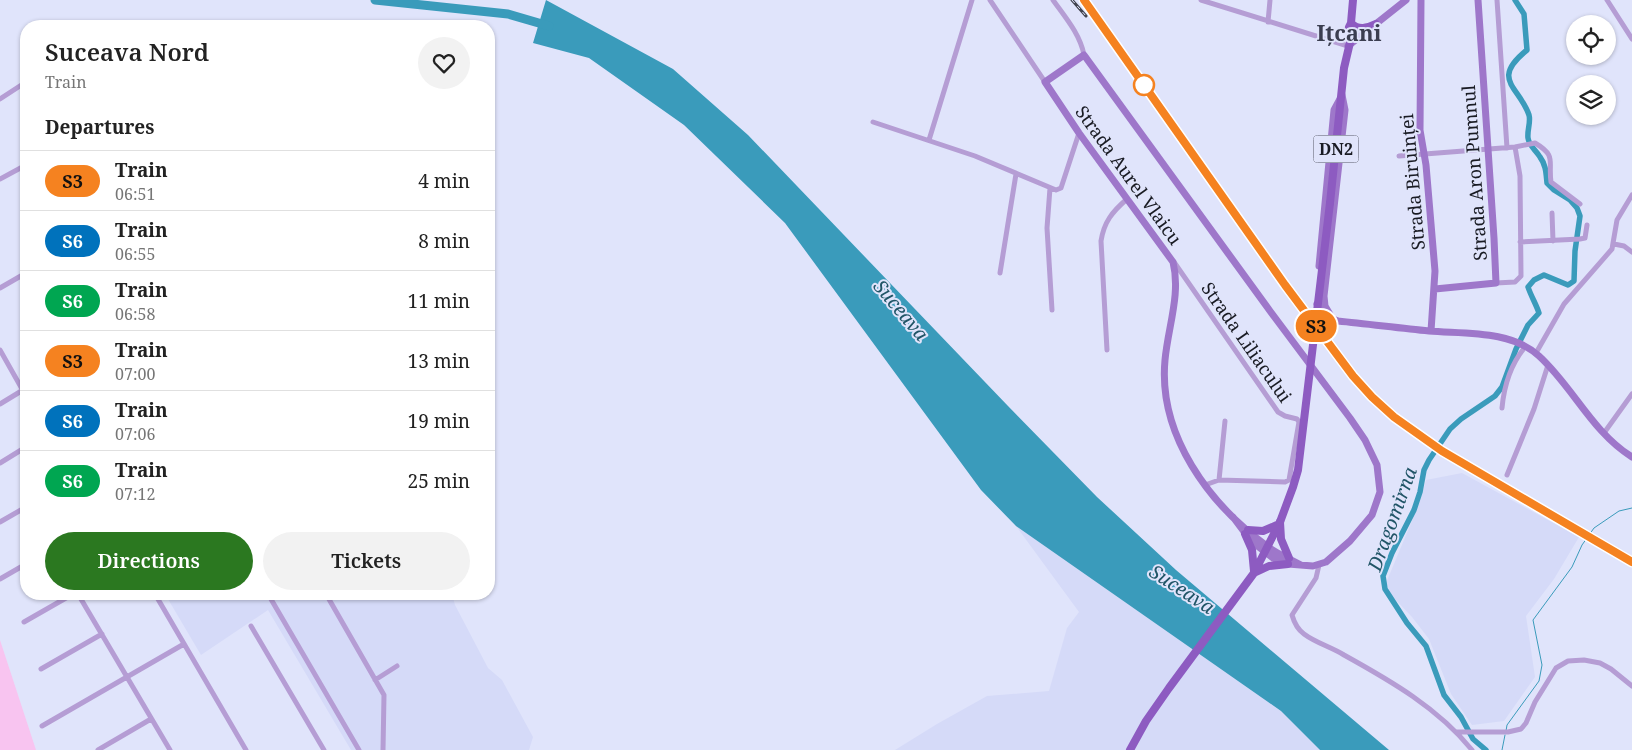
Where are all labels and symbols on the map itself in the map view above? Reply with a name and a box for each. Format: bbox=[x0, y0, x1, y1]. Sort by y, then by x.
district label: Ițcani bbox=[1317, 17, 1382, 47]
unlabelled marker bbox=[1133, 74, 1155, 96]
street label: Strada Aron Pumnul bbox=[1456, 84, 1492, 262]
street label: Strada Aurel Vlaicu bbox=[1070, 101, 1188, 250]
street label: Strada Biruinței bbox=[1394, 113, 1430, 251]
road number: DN2 bbox=[1314, 136, 1358, 162]
water label: Suceava bbox=[868, 274, 934, 346]
street label: Strada Liliacului bbox=[1197, 277, 1298, 407]
line badge: S3 bbox=[1294, 310, 1338, 342]
water label: Dragomirna bbox=[1361, 463, 1423, 576]
water label: Suceava bbox=[1144, 558, 1220, 620]

